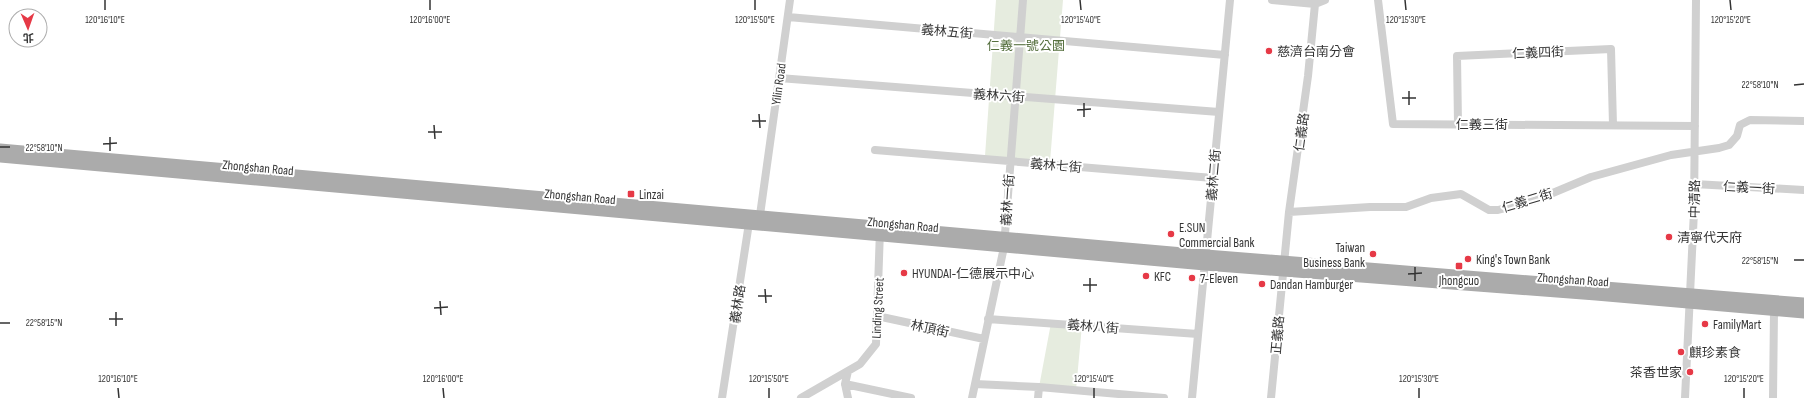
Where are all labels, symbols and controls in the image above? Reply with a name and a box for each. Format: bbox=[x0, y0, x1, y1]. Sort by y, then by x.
north arrow bbox=[8, 8, 48, 48]
text: 120°16'10"E bbox=[85, 14, 125, 26]
text: 120°16'00"E bbox=[410, 14, 450, 26]
text: 120°15'50"E bbox=[735, 14, 775, 26]
text: 120°15'40"E bbox=[1061, 14, 1101, 26]
text: 120°15'30"E bbox=[1386, 14, 1426, 26]
text: 120°15'20"E bbox=[1711, 14, 1751, 26]
street label: 義林五街 bbox=[920, 22, 974, 42]
text: 北 bbox=[23, 31, 34, 44]
park label: 仁義一號公園 bbox=[987, 38, 1065, 54]
place label: 慈濟台南分會 bbox=[1277, 44, 1355, 60]
street label: 仁義四街 bbox=[1512, 44, 1564, 62]
marker: 慈濟台南分會 bbox=[1264, 46, 1274, 56]
street label: Yilin Road bbox=[768, 62, 790, 106]
text: 22°58'10"N bbox=[1741, 79, 1779, 91]
street label: 義林六街 bbox=[972, 86, 1025, 106]
street label: 仁義路 bbox=[1291, 112, 1313, 153]
street label: 仁義三街 bbox=[1456, 117, 1508, 133]
text: 22°58'10"N bbox=[25, 142, 63, 154]
street label: 義林二街 bbox=[1204, 148, 1224, 202]
street label: 義林七街 bbox=[1029, 156, 1083, 176]
street label: Zhongshan Road bbox=[222, 157, 294, 179]
street label: 義林一街 bbox=[998, 174, 1018, 227]
street label: 中清路 bbox=[1687, 179, 1703, 219]
street label: 仁義一街 bbox=[1723, 179, 1775, 197]
street label: Zhongshan Road bbox=[544, 186, 616, 208]
street label: 仁義二街 bbox=[1500, 186, 1555, 216]
place label: Linzai bbox=[639, 187, 664, 203]
marker: Linzai bbox=[626, 189, 636, 199]
street label: Zhongshan Road bbox=[867, 214, 939, 236]
place label: E.SUN Commercial Bank bbox=[1179, 220, 1255, 251]
marker: E.SUN Commercial Bank bbox=[1166, 229, 1176, 239]
place label: 清寧代天府 bbox=[1677, 230, 1742, 246]
marker: 清寧代天府 bbox=[1664, 232, 1674, 242]
place label: Taiwan Business Bank bbox=[1303, 240, 1365, 271]
marker: Taiwan Business Bank bbox=[1368, 249, 1378, 259]
place label: King's Town Bank bbox=[1476, 252, 1550, 268]
marker: King's Town Bank bbox=[1463, 254, 1473, 264]
text: 22°58'15"N bbox=[1742, 255, 1778, 267]
marker: Jhongcuo bbox=[1454, 261, 1464, 271]
place label: HYUNDAI-仁德展示中心 bbox=[912, 266, 1034, 282]
marker: HYUNDAI-仁德展示中心 bbox=[899, 268, 909, 278]
place label: KFC bbox=[1154, 269, 1171, 285]
street label: Zhongshan Road bbox=[1537, 270, 1609, 290]
marker: KFC bbox=[1141, 271, 1151, 281]
place label: 7-Eleven bbox=[1200, 271, 1238, 287]
marker: 7-Eleven bbox=[1187, 273, 1197, 283]
place label: Jhongcuo bbox=[1438, 273, 1479, 289]
street label: Linding Street bbox=[868, 277, 888, 339]
place label: Dandan Hamburger bbox=[1270, 277, 1353, 293]
marker: Dandan Hamburger bbox=[1257, 279, 1267, 289]
street label: 義林路 bbox=[727, 284, 749, 325]
street label: 正義路 bbox=[1268, 315, 1288, 355]
text: 22°58'15"N bbox=[26, 317, 62, 329]
street label: 林頂街 bbox=[909, 317, 951, 341]
street label: 義林八街 bbox=[1066, 317, 1120, 337]
place label: FamilyMart bbox=[1713, 317, 1762, 333]
marker: FamilyMart bbox=[1700, 319, 1710, 329]
place label: 麒珍素食 bbox=[1689, 345, 1741, 361]
marker: 麒珍素食 bbox=[1676, 347, 1686, 357]
place label: 茶香世家 bbox=[1630, 365, 1682, 381]
marker: 茶香世家 bbox=[1685, 367, 1695, 377]
text: 120°16'10"E bbox=[98, 373, 138, 385]
text: 120°16'00"E bbox=[423, 373, 463, 385]
text: 120°15'50"E bbox=[749, 373, 789, 385]
text: 120°15'40"E bbox=[1074, 373, 1114, 385]
text: 120°15'30"E bbox=[1399, 373, 1439, 385]
text: 120°15'20"E bbox=[1724, 373, 1764, 385]

